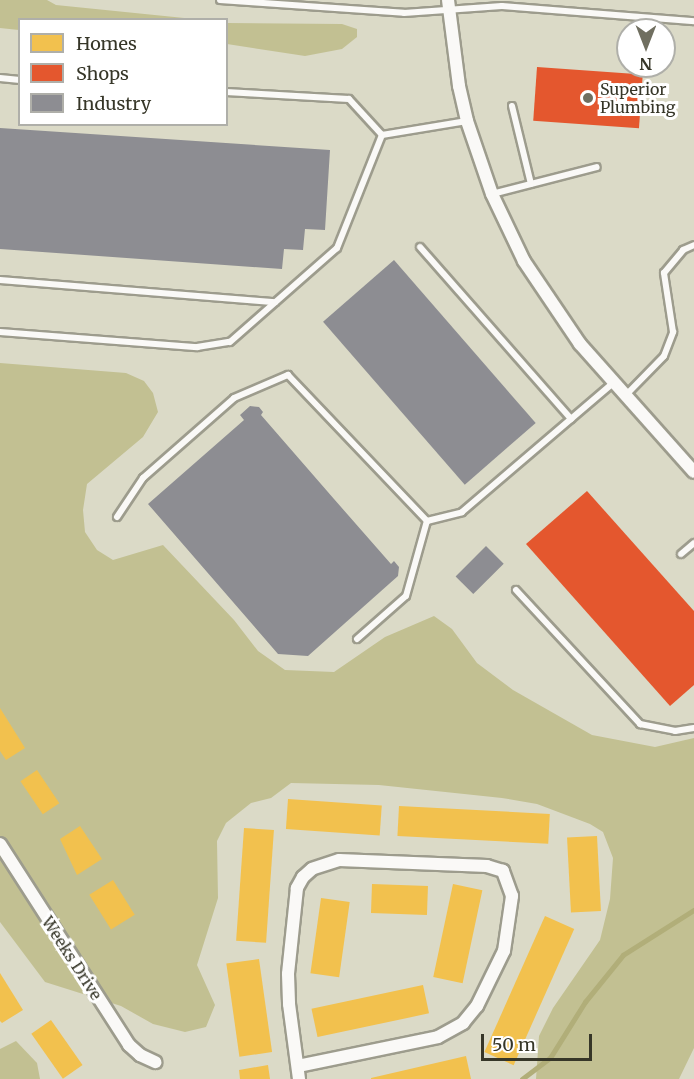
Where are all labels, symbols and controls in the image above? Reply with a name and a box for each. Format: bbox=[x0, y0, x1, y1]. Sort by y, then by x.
legend bbox=[18, 18, 228, 126]
north arrow bbox=[616, 18, 676, 78]
text: Homes bbox=[76, 32, 137, 55]
text: N bbox=[640, 54, 652, 74]
text: Shops bbox=[76, 62, 129, 85]
place label: Superior Plumbing bbox=[600, 79, 675, 117]
marker: Superior Plumbing bbox=[581, 91, 595, 105]
text: Industry bbox=[76, 92, 151, 115]
street label: Weeks Drive bbox=[38, 913, 106, 1003]
scale bar bbox=[484, 1022, 595, 1060]
text: 50 m bbox=[492, 1033, 536, 1056]

